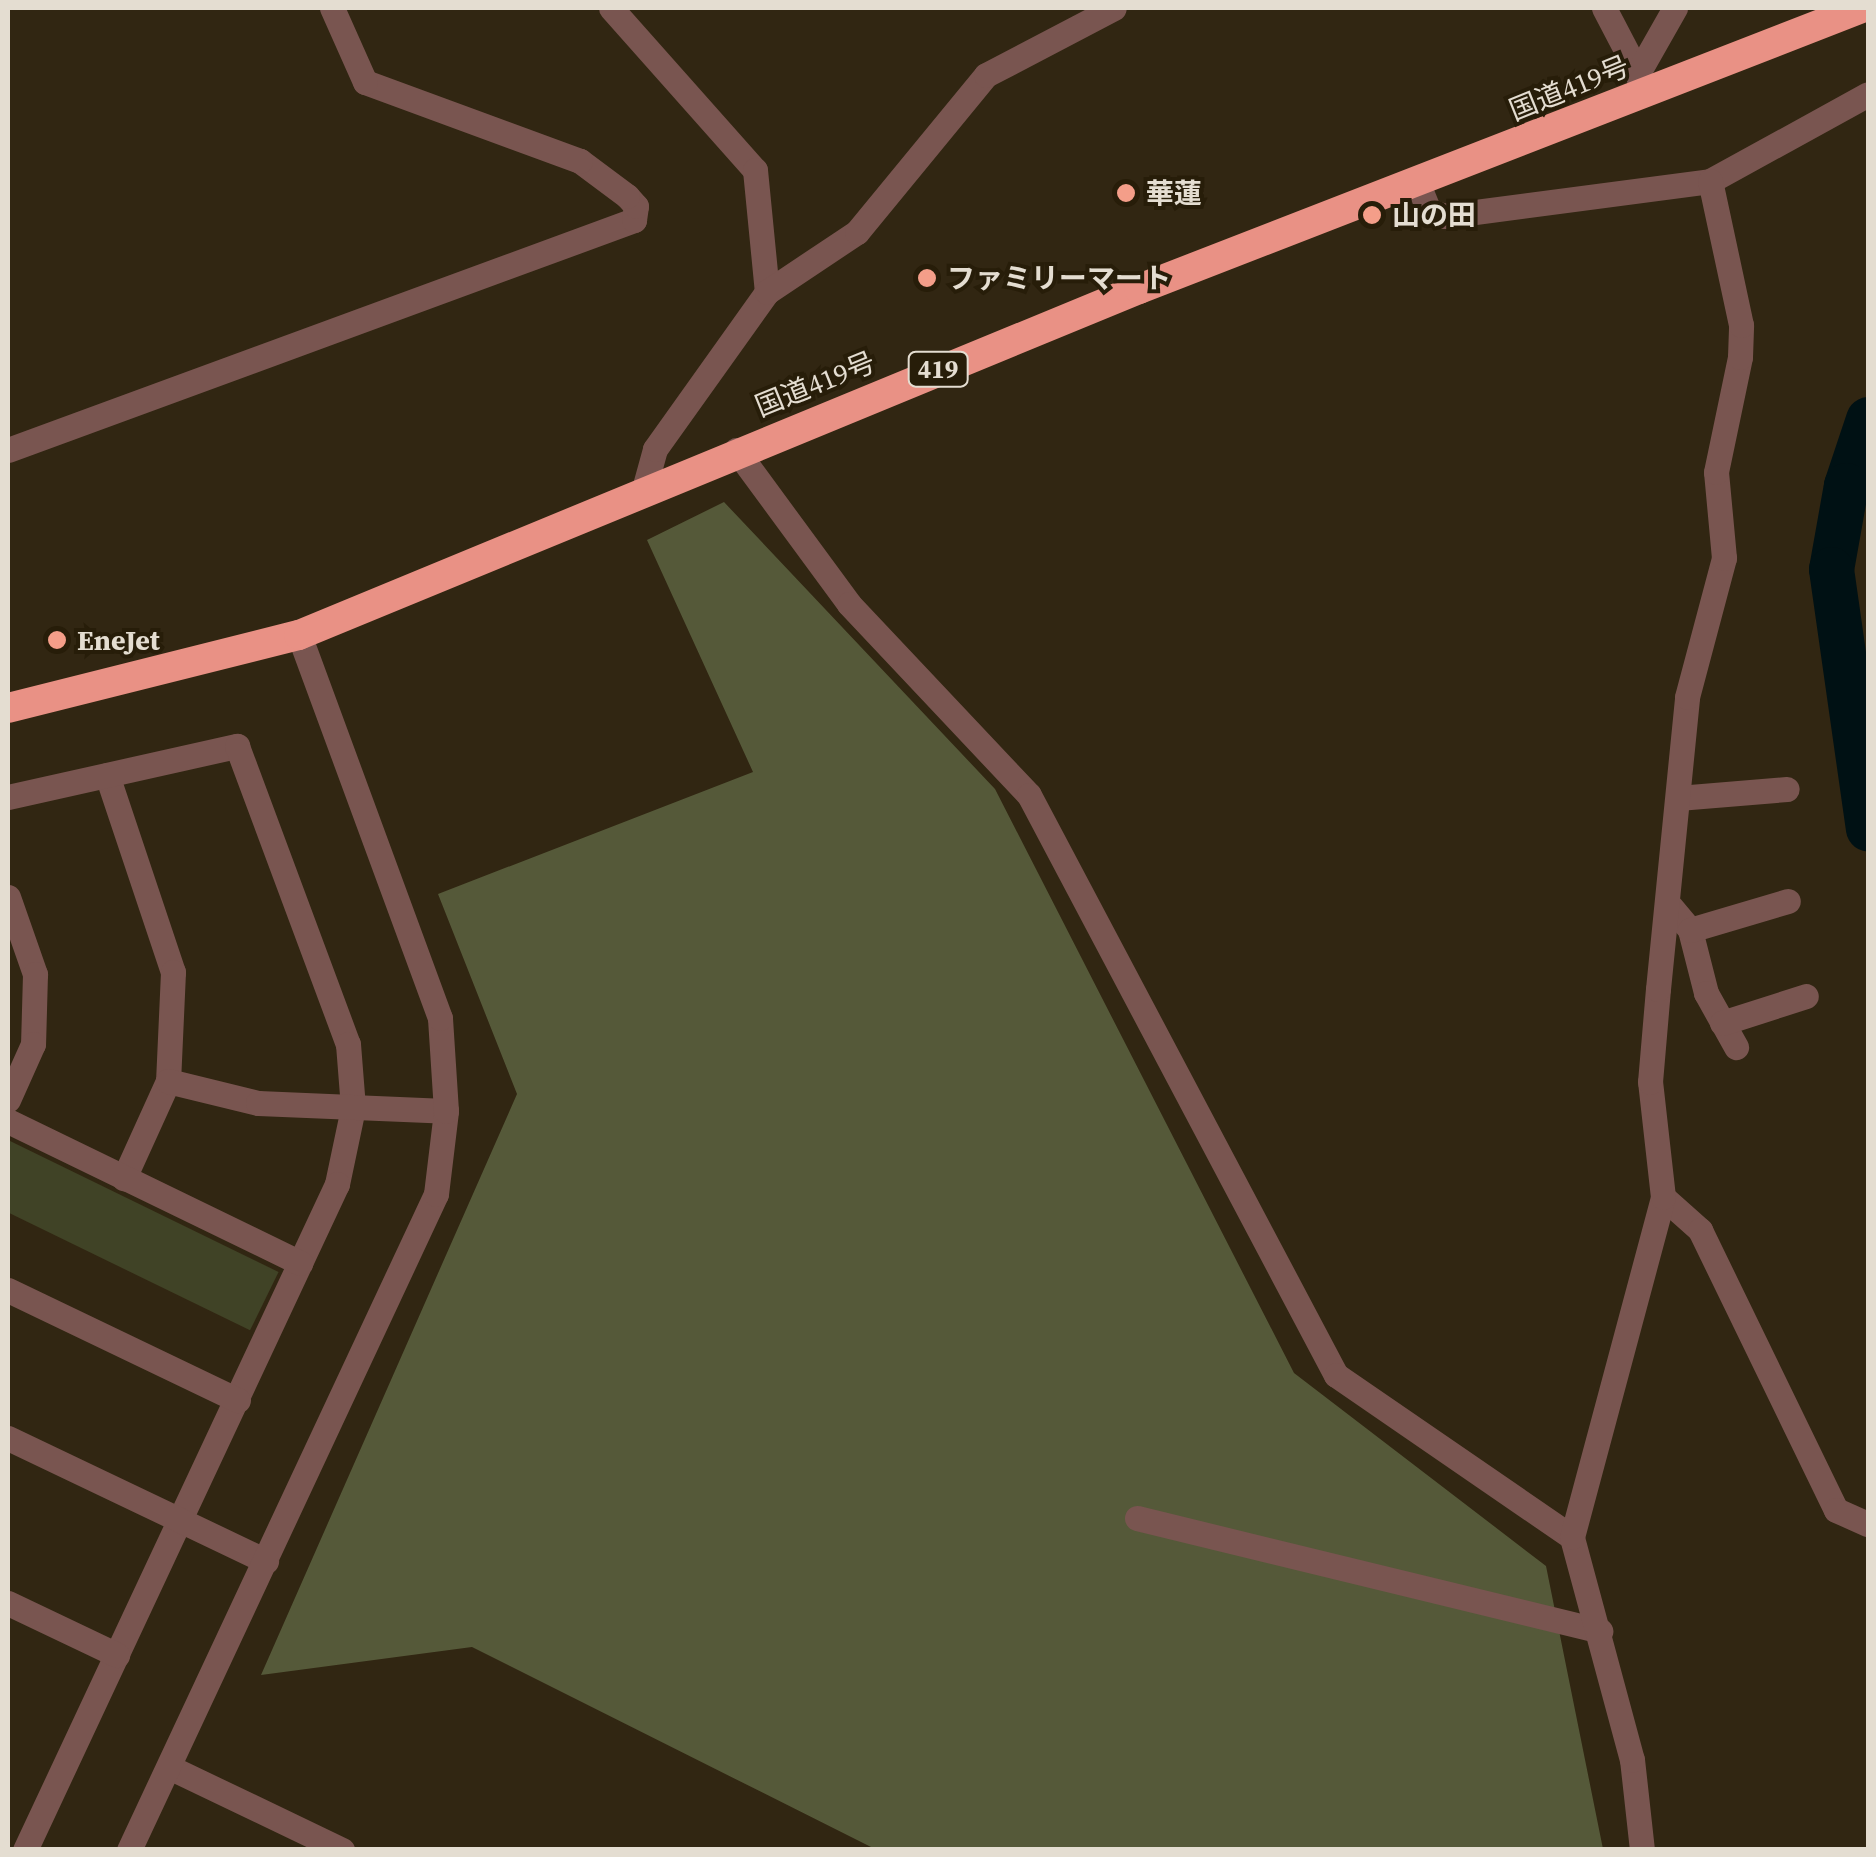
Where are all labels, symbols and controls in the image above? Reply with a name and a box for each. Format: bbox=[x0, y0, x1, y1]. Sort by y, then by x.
street label: 国道419号 bbox=[1504, 49, 1634, 127]
place label: 華蓮 bbox=[1146, 176, 1202, 210]
marker: 華蓮 bbox=[1115, 182, 1137, 204]
place label: 山の田 bbox=[1392, 198, 1476, 232]
marker: 山の田 bbox=[1361, 204, 1383, 226]
place label: ファミリーマート bbox=[947, 261, 1171, 295]
marker: ファミリーマート bbox=[916, 267, 938, 289]
street label: 国道419号 bbox=[750, 345, 880, 423]
road number: 419 bbox=[906, 349, 970, 389]
place label: EneJet bbox=[77, 623, 160, 657]
marker: EneJet bbox=[46, 629, 68, 651]

